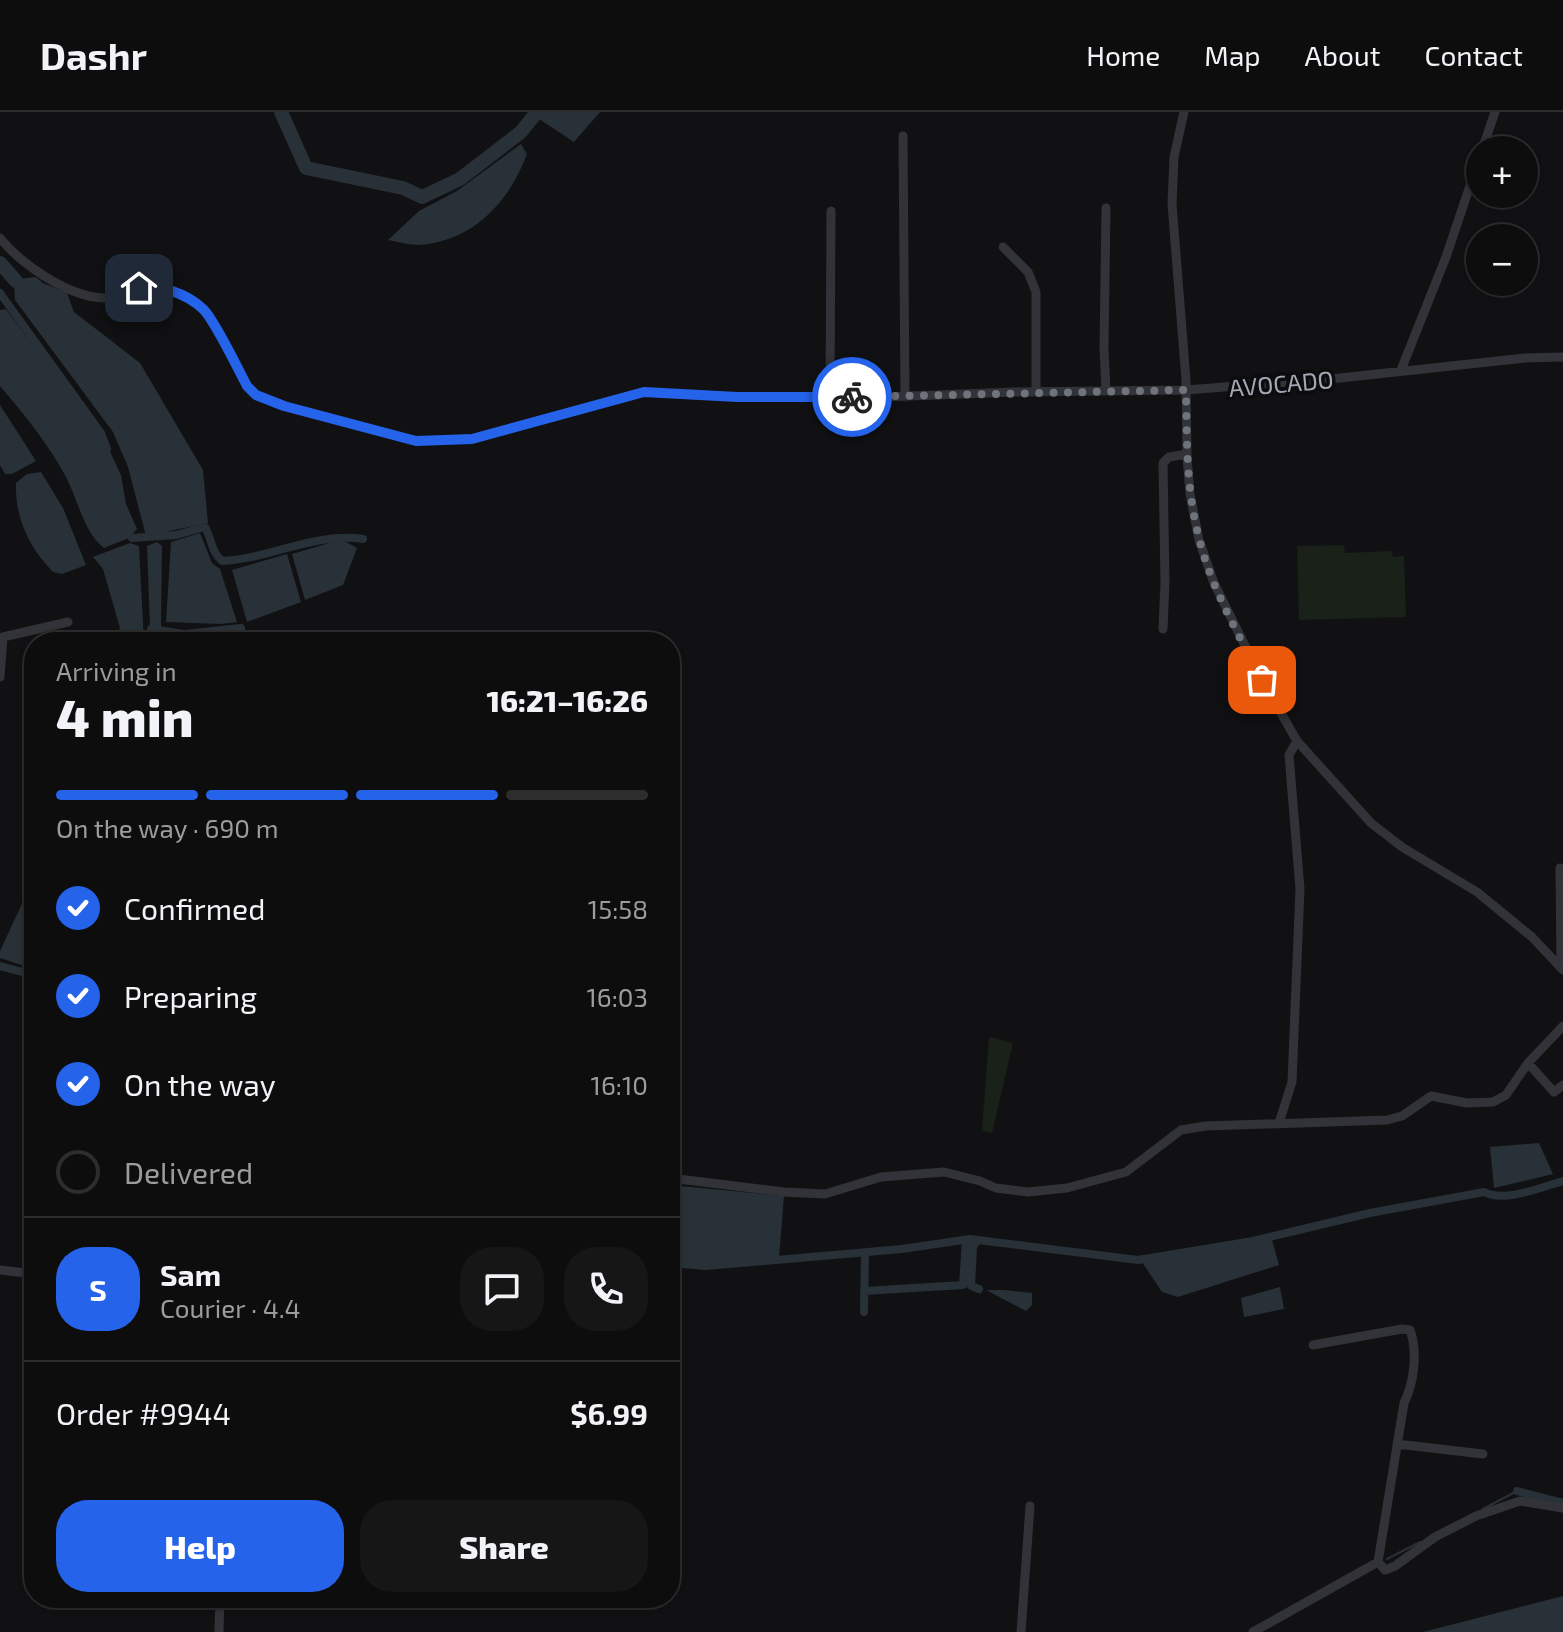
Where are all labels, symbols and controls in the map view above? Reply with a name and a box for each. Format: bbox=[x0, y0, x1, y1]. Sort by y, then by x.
text: Dashr bbox=[40, 32, 147, 78]
text: Home bbox=[1086, 38, 1160, 72]
text: Map bbox=[1204, 38, 1261, 72]
text: About bbox=[1305, 38, 1380, 72]
text: Contact bbox=[1424, 38, 1523, 72]
map controls bbox=[1466, 136, 1538, 296]
button: + bbox=[1466, 136, 1538, 208]
button: − bbox=[1466, 224, 1538, 296]
pin bbox=[105, 254, 173, 322]
icon: home bbox=[117, 266, 161, 310]
courier bbox=[812, 357, 892, 437]
street label: AVOCADO bbox=[1227, 364, 1335, 402]
icon: bike bbox=[830, 375, 874, 419]
pin bbox=[1228, 646, 1296, 714]
text: Arriving in bbox=[56, 655, 177, 686]
icon: bag bbox=[1240, 658, 1284, 702]
text: 16:21–16:26 bbox=[487, 682, 648, 718]
text: 4 min bbox=[56, 685, 194, 747]
text: On the way · 690 m bbox=[56, 812, 279, 843]
icon: check bbox=[56, 886, 100, 930]
text: Confirmed bbox=[124, 890, 265, 926]
text: 15:58 bbox=[588, 893, 648, 924]
icon: check bbox=[56, 974, 100, 1018]
text: Preparing bbox=[124, 978, 257, 1014]
text: 16:03 bbox=[587, 981, 648, 1012]
icon: check bbox=[56, 1062, 100, 1106]
text: On the way bbox=[124, 1066, 276, 1102]
text: 16:10 bbox=[591, 1069, 648, 1100]
text: Delivered bbox=[124, 1154, 253, 1190]
button: chat bbox=[460, 1247, 544, 1331]
button: phone bbox=[564, 1247, 648, 1331]
text: Sam bbox=[160, 1256, 221, 1292]
text: S bbox=[89, 1271, 107, 1307]
text: Courier · 4.4 bbox=[160, 1292, 301, 1323]
text: Order #9944 bbox=[56, 1395, 231, 1431]
text: $6.99 bbox=[570, 1395, 648, 1431]
button: Help bbox=[56, 1500, 344, 1592]
button: Share bbox=[360, 1500, 648, 1592]

